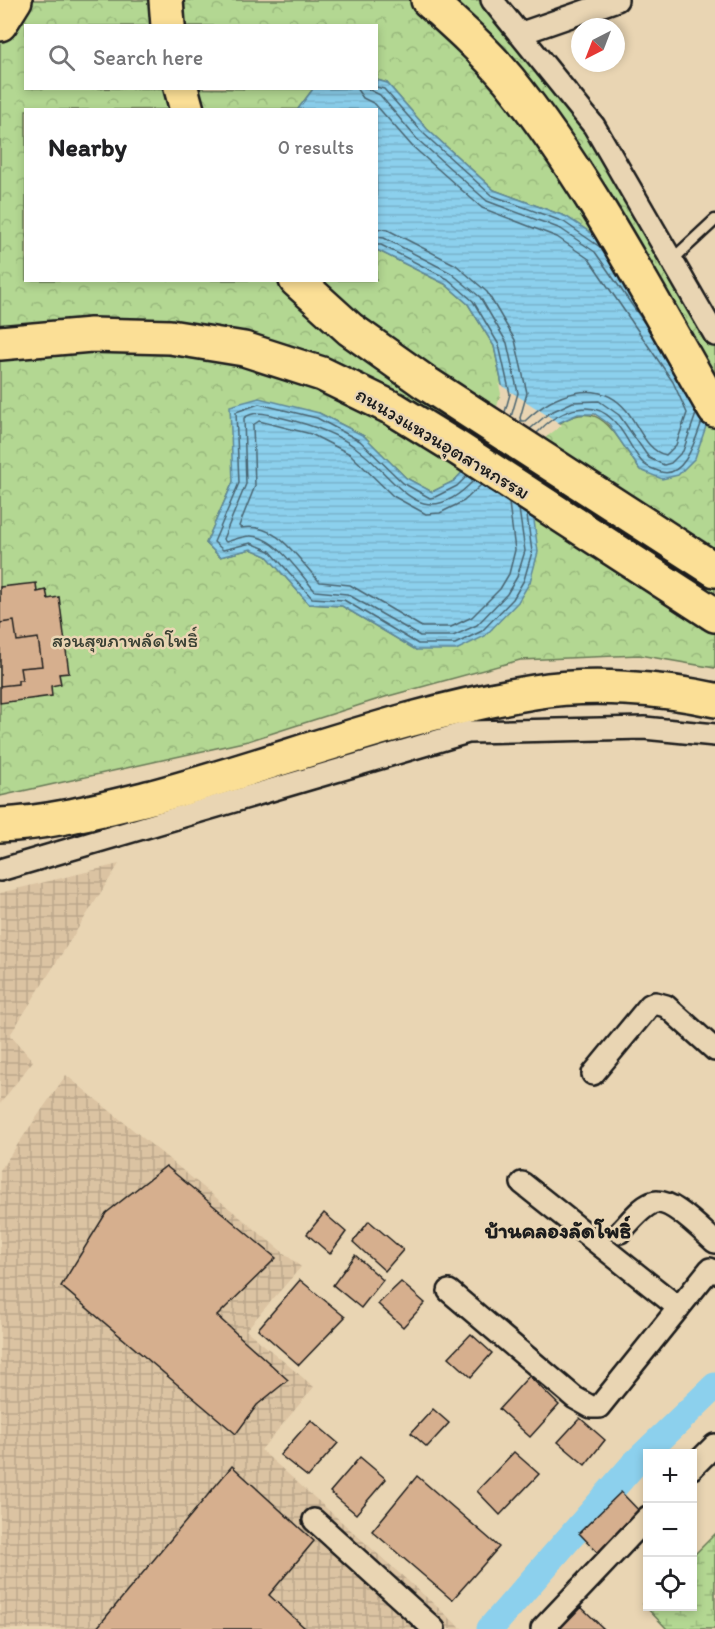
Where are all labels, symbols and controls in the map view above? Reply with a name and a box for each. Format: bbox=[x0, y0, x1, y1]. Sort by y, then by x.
north arrow bbox=[571, 18, 625, 72]
search box bbox=[24, 24, 378, 90]
icon: search bbox=[45, 41, 78, 74]
text: Search here bbox=[93, 44, 203, 71]
text: Nearby bbox=[48, 131, 127, 163]
text: 0 results bbox=[278, 135, 354, 159]
street label: ถนนวงแหวนอุตสาหกรรม bbox=[351, 382, 534, 505]
park label: สวนสุขภาพลัดโพธิ์ bbox=[52, 626, 198, 653]
district label: บ้านคลองลัดโพธิ์ bbox=[484, 1215, 631, 1244]
map controls bbox=[643, 1449, 697, 1611]
button: + bbox=[643, 1449, 697, 1503]
button: − bbox=[643, 1503, 697, 1557]
button: locate bbox=[643, 1557, 697, 1611]

